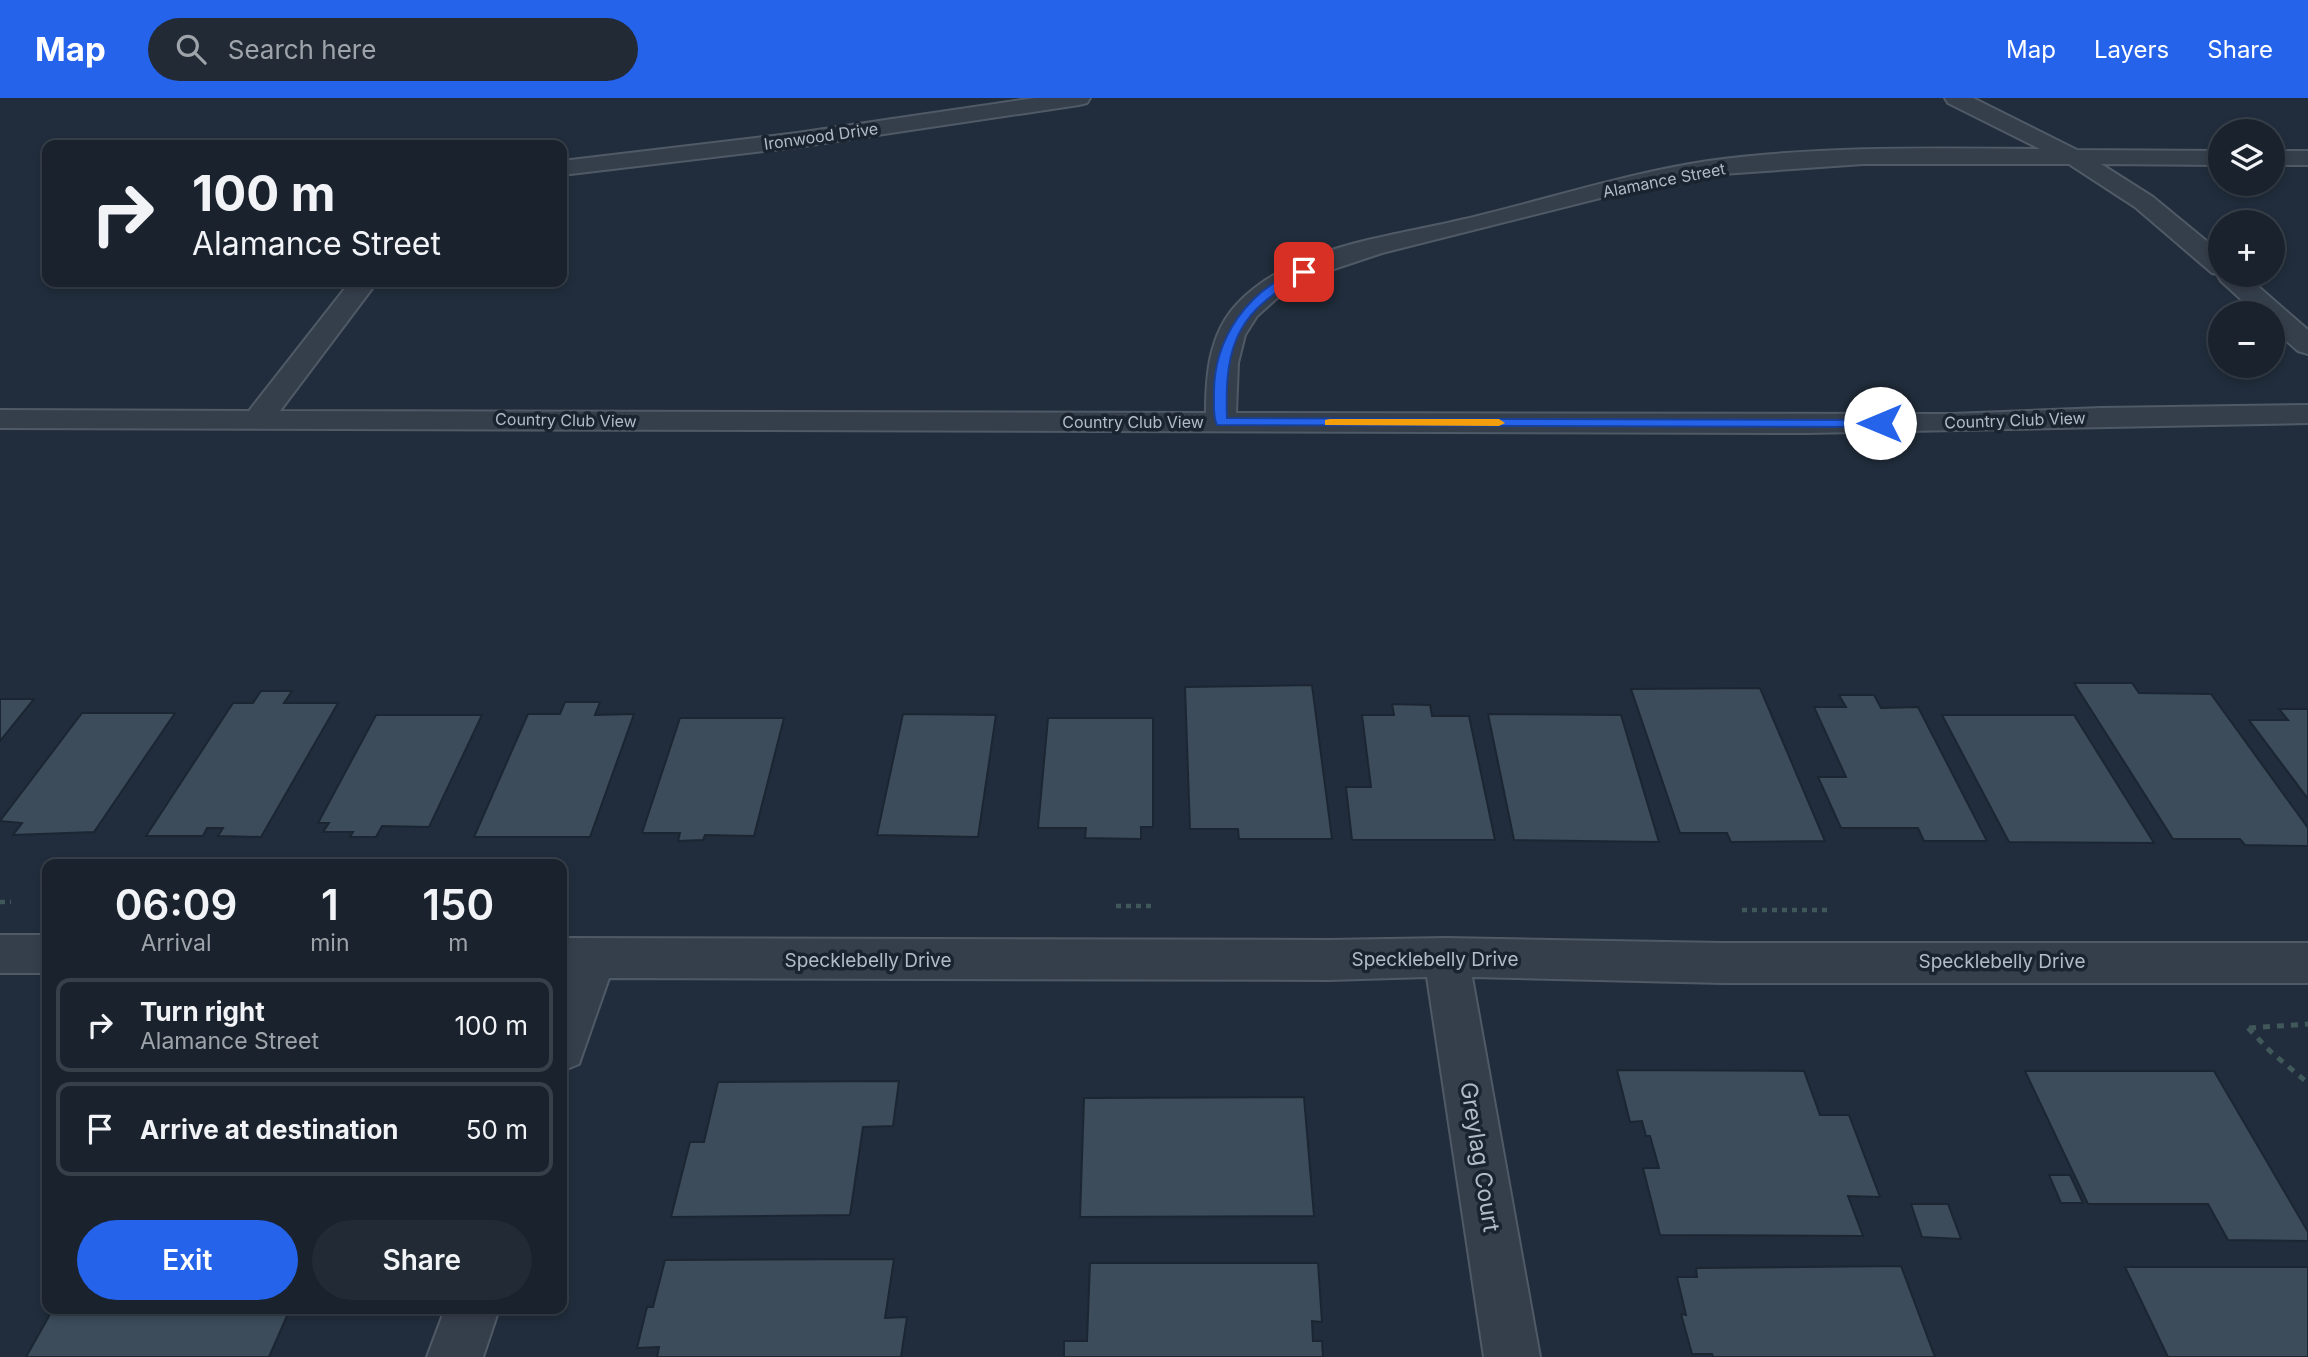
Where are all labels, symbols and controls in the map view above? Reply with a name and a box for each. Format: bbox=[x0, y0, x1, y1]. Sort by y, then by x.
search box bbox=[148, 18, 638, 81]
text: Map bbox=[35, 29, 106, 69]
icon: search bbox=[172, 30, 210, 68]
text: Search here bbox=[228, 34, 376, 65]
text: Map bbox=[2006, 35, 2056, 64]
text: Layers bbox=[2094, 35, 2169, 64]
text: Share bbox=[2207, 35, 2273, 64]
street label: Ironwood Drive bbox=[763, 118, 879, 154]
map controls bbox=[2208, 119, 2285, 378]
button: layers bbox=[2208, 119, 2285, 196]
street label: Alamance Street bbox=[1601, 158, 1727, 202]
text: 100 m bbox=[192, 164, 336, 223]
icon: right bbox=[77, 168, 168, 259]
button: + bbox=[2208, 210, 2285, 287]
text: Alamance Street bbox=[192, 224, 441, 263]
pin bbox=[1274, 242, 1334, 302]
icon: arrive bbox=[1285, 253, 1323, 291]
button: − bbox=[2208, 301, 2285, 378]
position arrow bbox=[1843, 386, 1917, 460]
street label: Country Club View bbox=[1944, 408, 2086, 432]
street label: Country Club View bbox=[495, 409, 637, 431]
street label: Country Club View bbox=[1062, 412, 1204, 432]
text: 06:09 bbox=[115, 879, 237, 930]
text: 1 bbox=[321, 879, 339, 930]
text: 150 bbox=[422, 879, 494, 930]
text: Arrival bbox=[141, 929, 211, 957]
text: min bbox=[310, 929, 349, 957]
text: m bbox=[448, 929, 468, 957]
street label: Specklebelly Drive bbox=[1351, 948, 1519, 971]
street label: Specklebelly Drive bbox=[784, 949, 952, 972]
street label: Specklebelly Drive bbox=[1918, 950, 2086, 973]
text: Turn right bbox=[140, 996, 265, 1027]
icon: right bbox=[81, 1006, 119, 1044]
text: 100 m bbox=[455, 1010, 528, 1041]
text: Alamance Street bbox=[140, 1027, 319, 1055]
street label: Greylag Court bbox=[1454, 1080, 1506, 1234]
icon: arrive bbox=[81, 1110, 119, 1148]
text: Arrive at destination bbox=[140, 1114, 399, 1145]
text: 50 m bbox=[466, 1114, 528, 1145]
button: Exit bbox=[77, 1220, 298, 1300]
button: Share bbox=[312, 1220, 532, 1300]

